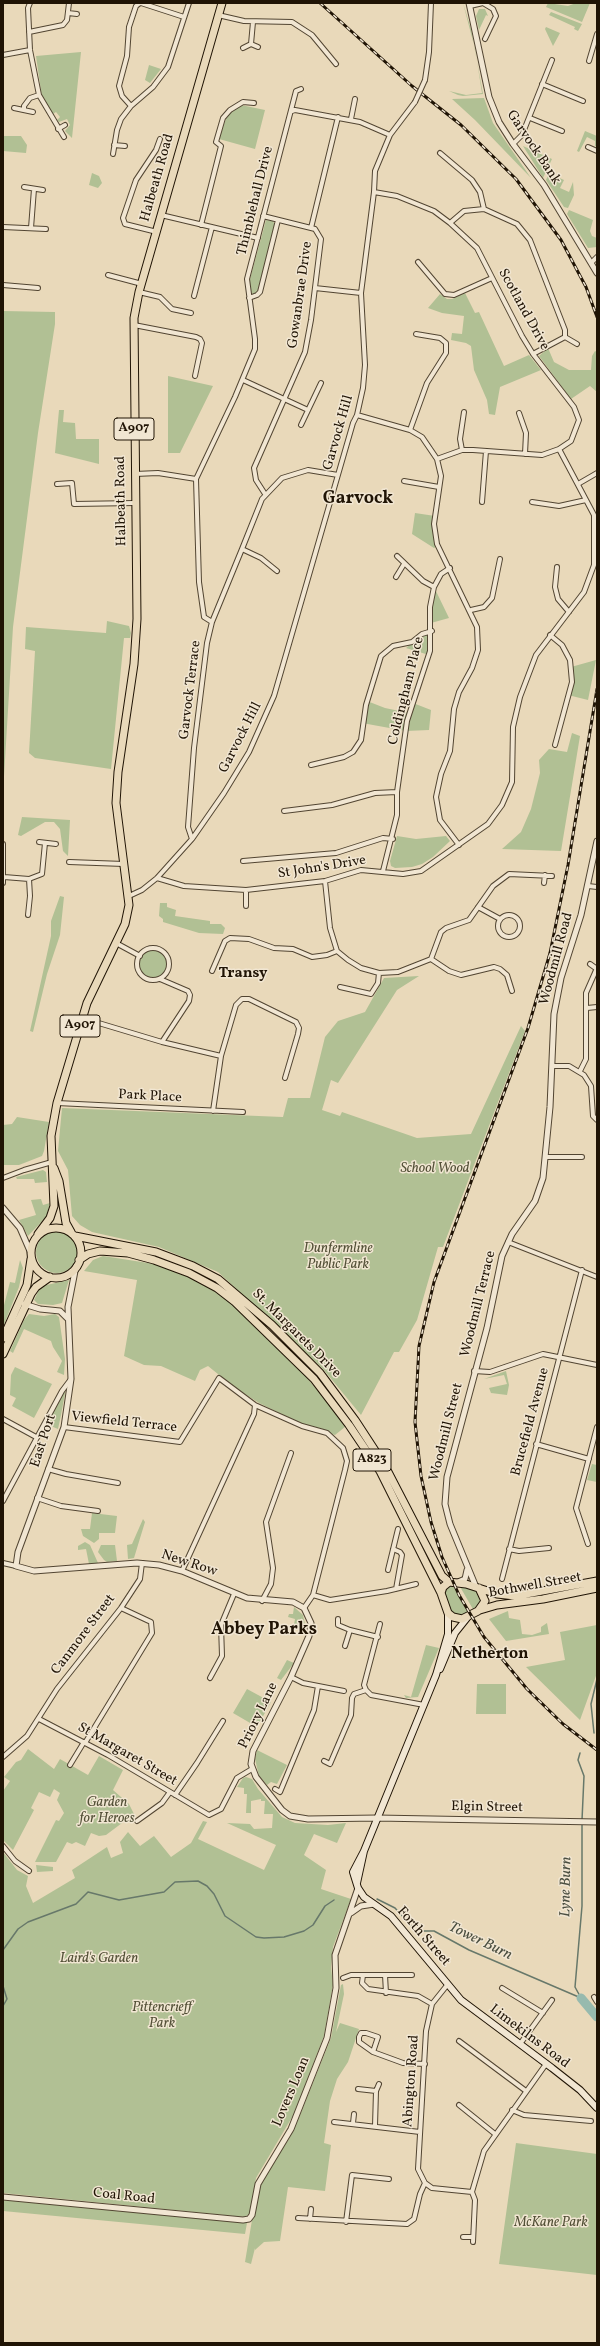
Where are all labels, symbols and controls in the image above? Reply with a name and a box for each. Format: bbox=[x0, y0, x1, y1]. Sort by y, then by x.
street label: Garvock Bank bbox=[502, 108, 564, 188]
street label: Halbeath Road bbox=[137, 132, 179, 224]
street label: Thimblehall Drive bbox=[234, 145, 278, 257]
street label: Gowanbrae Drive bbox=[285, 240, 317, 350]
street label: Scotland Drive bbox=[494, 266, 552, 354]
street label: Garvock Hill bbox=[320, 394, 358, 472]
road number: A907 bbox=[114, 418, 154, 440]
street label: Halbeath Road bbox=[113, 456, 131, 546]
district label: Garvock bbox=[323, 489, 393, 511]
street label: Coldingham Place bbox=[385, 635, 429, 747]
street label: Garvock Terrace bbox=[177, 640, 205, 740]
street label: Garvock Hill bbox=[216, 700, 266, 776]
street label: St John's Drive bbox=[277, 853, 367, 883]
street label: Woodmill Road bbox=[537, 911, 577, 1007]
district label: Transy bbox=[219, 965, 267, 983]
road number: A907 bbox=[60, 1015, 100, 1037]
street label: Park Place bbox=[118, 1087, 182, 1107]
park label: School Wood bbox=[400, 1161, 470, 1177]
park label: Dunfermline Public Park bbox=[303, 1241, 373, 1274]
street label: Woodmill Terrace bbox=[458, 1249, 500, 1359]
street label: St. Margarets Drive bbox=[248, 1286, 344, 1382]
street label: Brucefield Avenue bbox=[508, 1366, 554, 1478]
street label: Woodmill Street bbox=[427, 1381, 467, 1483]
street label: Viewfield Terrace bbox=[70, 1409, 178, 1437]
street label: East Port bbox=[27, 1412, 61, 1470]
road number: A823 bbox=[353, 1449, 391, 1471]
street label: New Row bbox=[159, 1547, 219, 1581]
street label: Bothwell Street bbox=[487, 1570, 583, 1602]
street label: Canmore Street bbox=[48, 1591, 120, 1679]
district label: Abbey Parks bbox=[211, 1620, 317, 1642]
district label: Netherton bbox=[451, 1645, 529, 1665]
street label: Priory Lane bbox=[236, 1680, 282, 1752]
street label: St Margaret Street bbox=[74, 1720, 180, 1790]
park label: Garden for Heroes bbox=[79, 1795, 135, 1828]
street label: Elgin Street bbox=[451, 1799, 523, 1817]
water label: Lyne Burn bbox=[557, 1857, 577, 1917]
street label: Forth Street bbox=[393, 1904, 453, 1970]
water label: Tower Burn bbox=[445, 1919, 515, 1965]
park label: Laird's Garden bbox=[60, 1951, 138, 1967]
park label: Pittencrieff Park bbox=[132, 2000, 192, 2032]
street label: Limekilns Road bbox=[486, 2001, 572, 2073]
street label: Abington Road bbox=[400, 2034, 424, 2128]
street label: Lovers Loan bbox=[270, 2055, 314, 2129]
street label: Coal Road bbox=[92, 2185, 156, 2209]
park label: McKane Park bbox=[514, 2215, 588, 2231]

